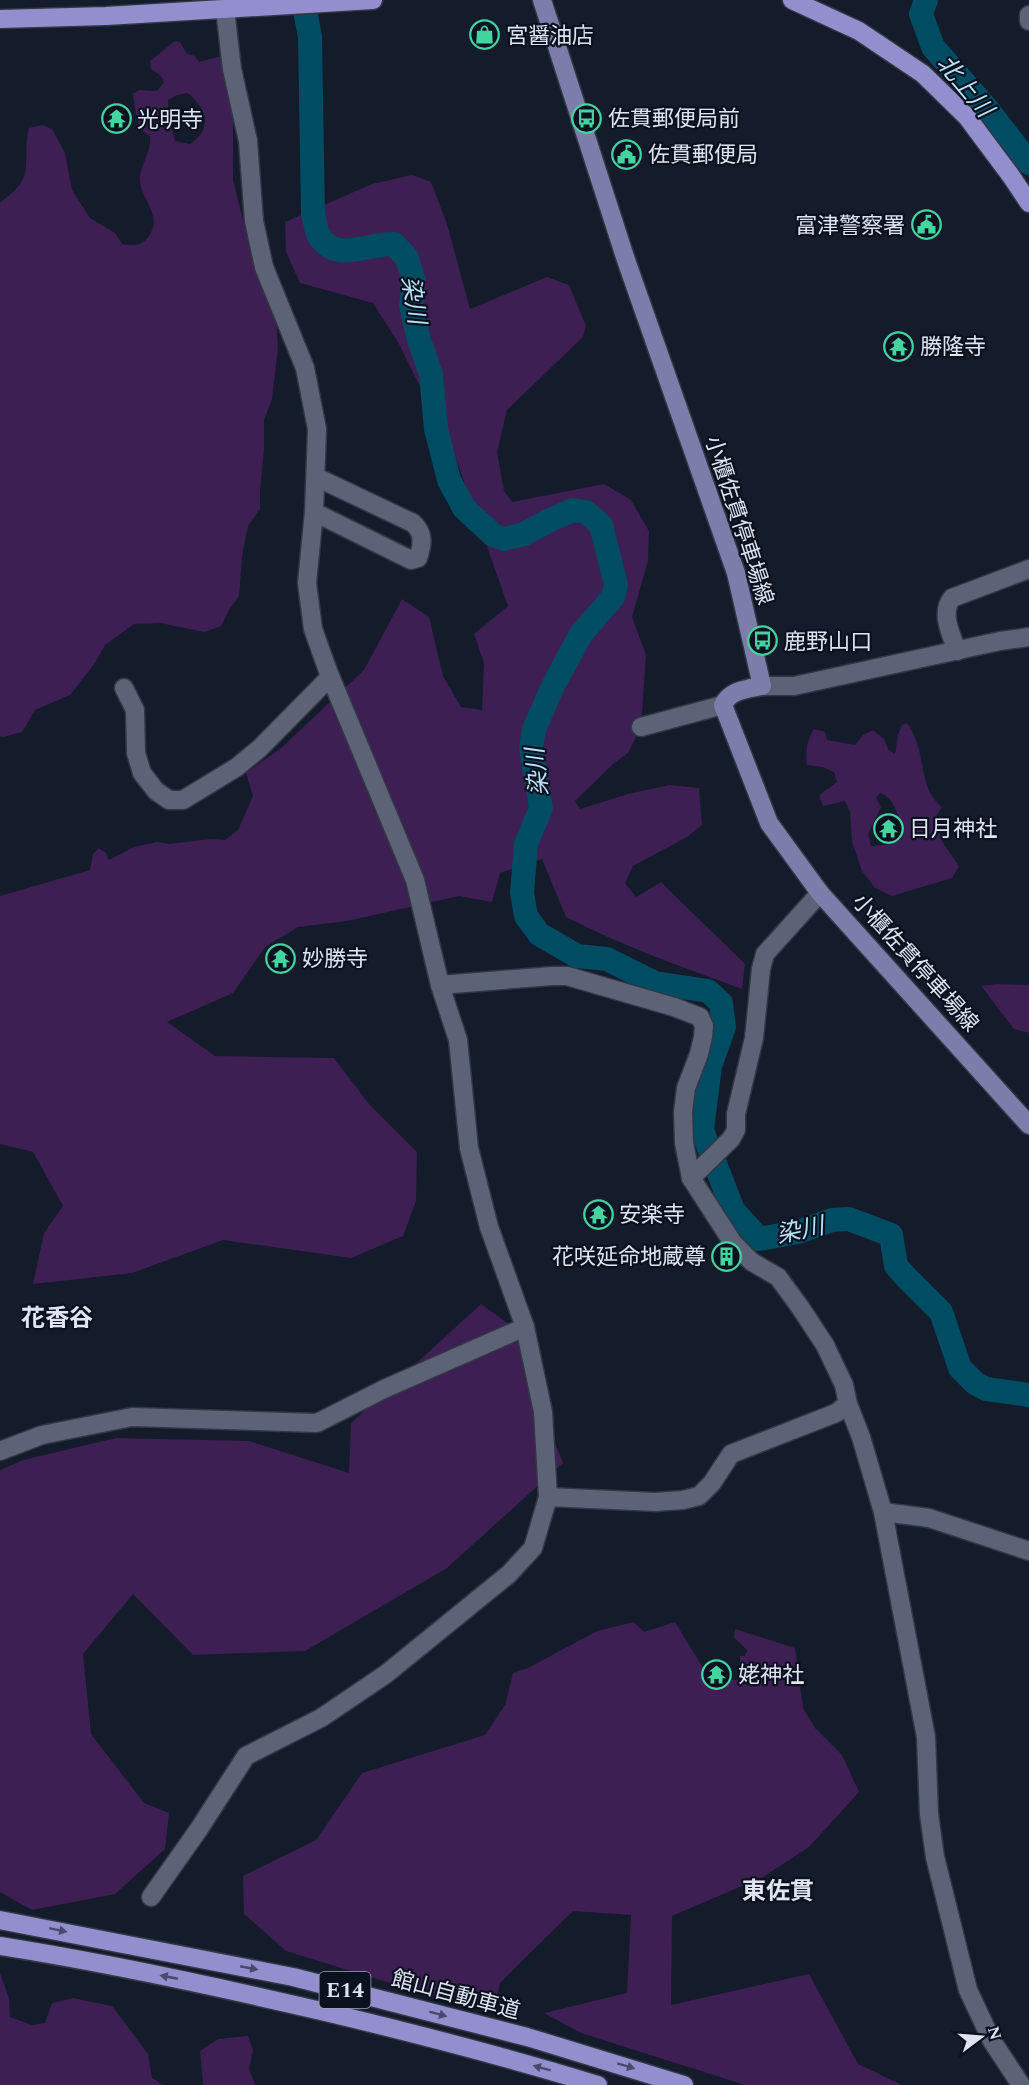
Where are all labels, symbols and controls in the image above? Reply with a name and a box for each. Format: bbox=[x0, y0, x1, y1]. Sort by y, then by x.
shop icon: 宮醤油店 bbox=[469, 19, 501, 51]
place label: 宮醤油店 bbox=[506, 20, 594, 53]
water label: 北上川 bbox=[927, 47, 1003, 128]
bus stop icon: 佐貫郵便局前 bbox=[571, 102, 603, 134]
temple icon: 光明寺 bbox=[100, 103, 132, 135]
place label: 佐貫郵便局前 bbox=[608, 103, 740, 136]
place label: 光明寺 bbox=[137, 104, 203, 137]
public building icon: 佐貫郵便局 bbox=[611, 138, 643, 170]
place label: 佐貫郵便局 bbox=[648, 139, 758, 172]
public building icon: 富津警察署 bbox=[910, 209, 942, 241]
place label: 富津警察署 bbox=[795, 210, 905, 243]
water label: 染川 bbox=[391, 274, 435, 330]
temple icon: 勝隆寺 bbox=[883, 330, 915, 362]
place label: 勝隆寺 bbox=[920, 331, 986, 364]
street label: 小櫃佐貫停車場線 bbox=[696, 432, 781, 609]
bus stop icon: 鹿野山口 bbox=[747, 625, 779, 657]
place label: 鹿野山口 bbox=[784, 626, 872, 659]
water label: 染川 bbox=[517, 743, 558, 798]
temple icon: 日月神社 bbox=[872, 812, 904, 844]
place label: 日月神社 bbox=[909, 813, 997, 846]
street label: 小櫃佐貫停車場線 bbox=[844, 887, 986, 1039]
temple icon: 妙勝寺 bbox=[265, 942, 297, 974]
place label: 妙勝寺 bbox=[302, 943, 368, 976]
temple icon: 安楽寺 bbox=[582, 1198, 614, 1230]
place label: 安楽寺 bbox=[619, 1199, 685, 1232]
water label: 染川 bbox=[773, 1208, 830, 1254]
building icon: 花咲延命地蔵尊 bbox=[711, 1240, 743, 1272]
place label: 花咲延命地蔵尊 bbox=[552, 1241, 706, 1274]
district label: 花香谷 bbox=[21, 1301, 93, 1337]
temple icon: 姥神社 bbox=[701, 1658, 733, 1690]
place label: 姥神社 bbox=[738, 1659, 804, 1692]
district label: 東佐貫 bbox=[742, 1874, 814, 1910]
one-way arrow bbox=[48, 1926, 67, 1935]
street label: 館山自動車道 bbox=[388, 1962, 524, 2028]
one-way arrow bbox=[239, 1964, 258, 1973]
one-way arrow bbox=[159, 1972, 178, 1981]
road number: E14 bbox=[320, 1972, 370, 2008]
north arrow bbox=[951, 2007, 1011, 2067]
one-way arrow bbox=[429, 2010, 447, 2019]
text: N bbox=[981, 2024, 1008, 2043]
one-way arrow bbox=[617, 2062, 635, 2071]
one-way arrow bbox=[532, 2063, 550, 2072]

